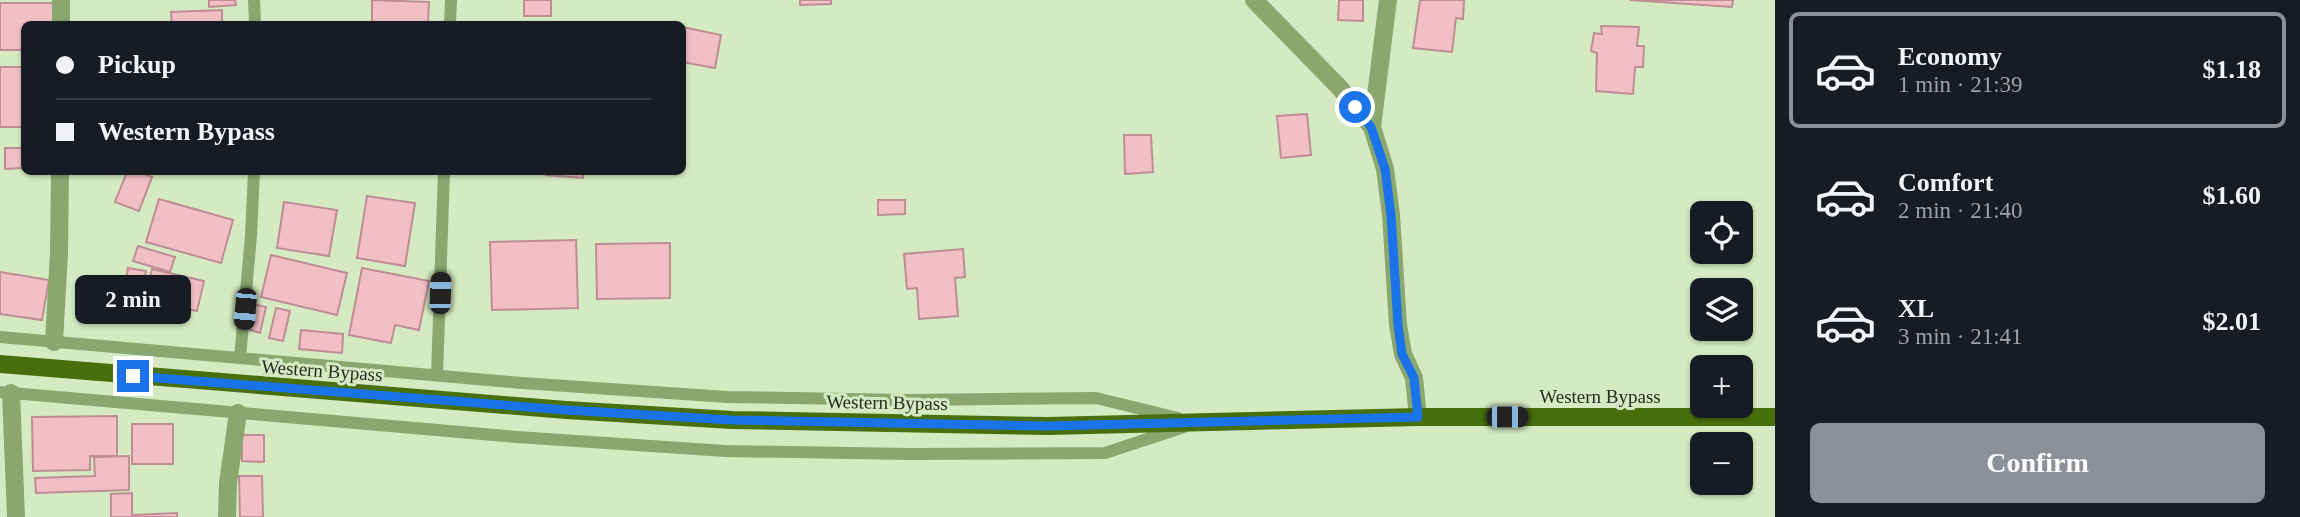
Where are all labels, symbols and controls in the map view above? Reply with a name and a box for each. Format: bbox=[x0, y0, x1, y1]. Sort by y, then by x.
icon: car bbox=[1814, 39, 1877, 102]
text: Economy bbox=[1898, 42, 2002, 71]
text: Pickup bbox=[98, 50, 176, 79]
text: $1.18 bbox=[2203, 55, 2261, 84]
text: 1 min · 21:39 bbox=[1898, 72, 2023, 97]
route start bbox=[1339, 91, 1371, 123]
text: Western Bypass bbox=[98, 117, 275, 146]
icon: car bbox=[1814, 165, 1877, 228]
text: Comfort bbox=[1898, 168, 1993, 197]
text: $1.60 bbox=[2203, 181, 2261, 210]
text: 2 min · 21:40 bbox=[1898, 198, 2023, 223]
map controls bbox=[1690, 201, 1753, 495]
button: locate bbox=[1690, 201, 1753, 264]
car bbox=[429, 272, 452, 314]
callout: 2 min bbox=[75, 274, 191, 324]
button: layers bbox=[1690, 278, 1753, 341]
text: 2 min bbox=[105, 287, 161, 312]
car bbox=[233, 287, 258, 331]
icon: car bbox=[1814, 291, 1877, 354]
text: XL bbox=[1898, 294, 1934, 323]
text: $2.01 bbox=[2203, 307, 2261, 336]
text: 3 min · 21:41 bbox=[1898, 324, 2023, 349]
button: + bbox=[1690, 355, 1753, 418]
street label: Western Bypass bbox=[261, 356, 383, 385]
route end bbox=[117, 360, 149, 392]
street label: Western Bypass bbox=[1539, 386, 1661, 407]
street label: Western Bypass bbox=[826, 391, 948, 414]
car bbox=[1487, 407, 1529, 428]
button: Confirm bbox=[1810, 423, 2265, 503]
button: − bbox=[1690, 432, 1753, 495]

